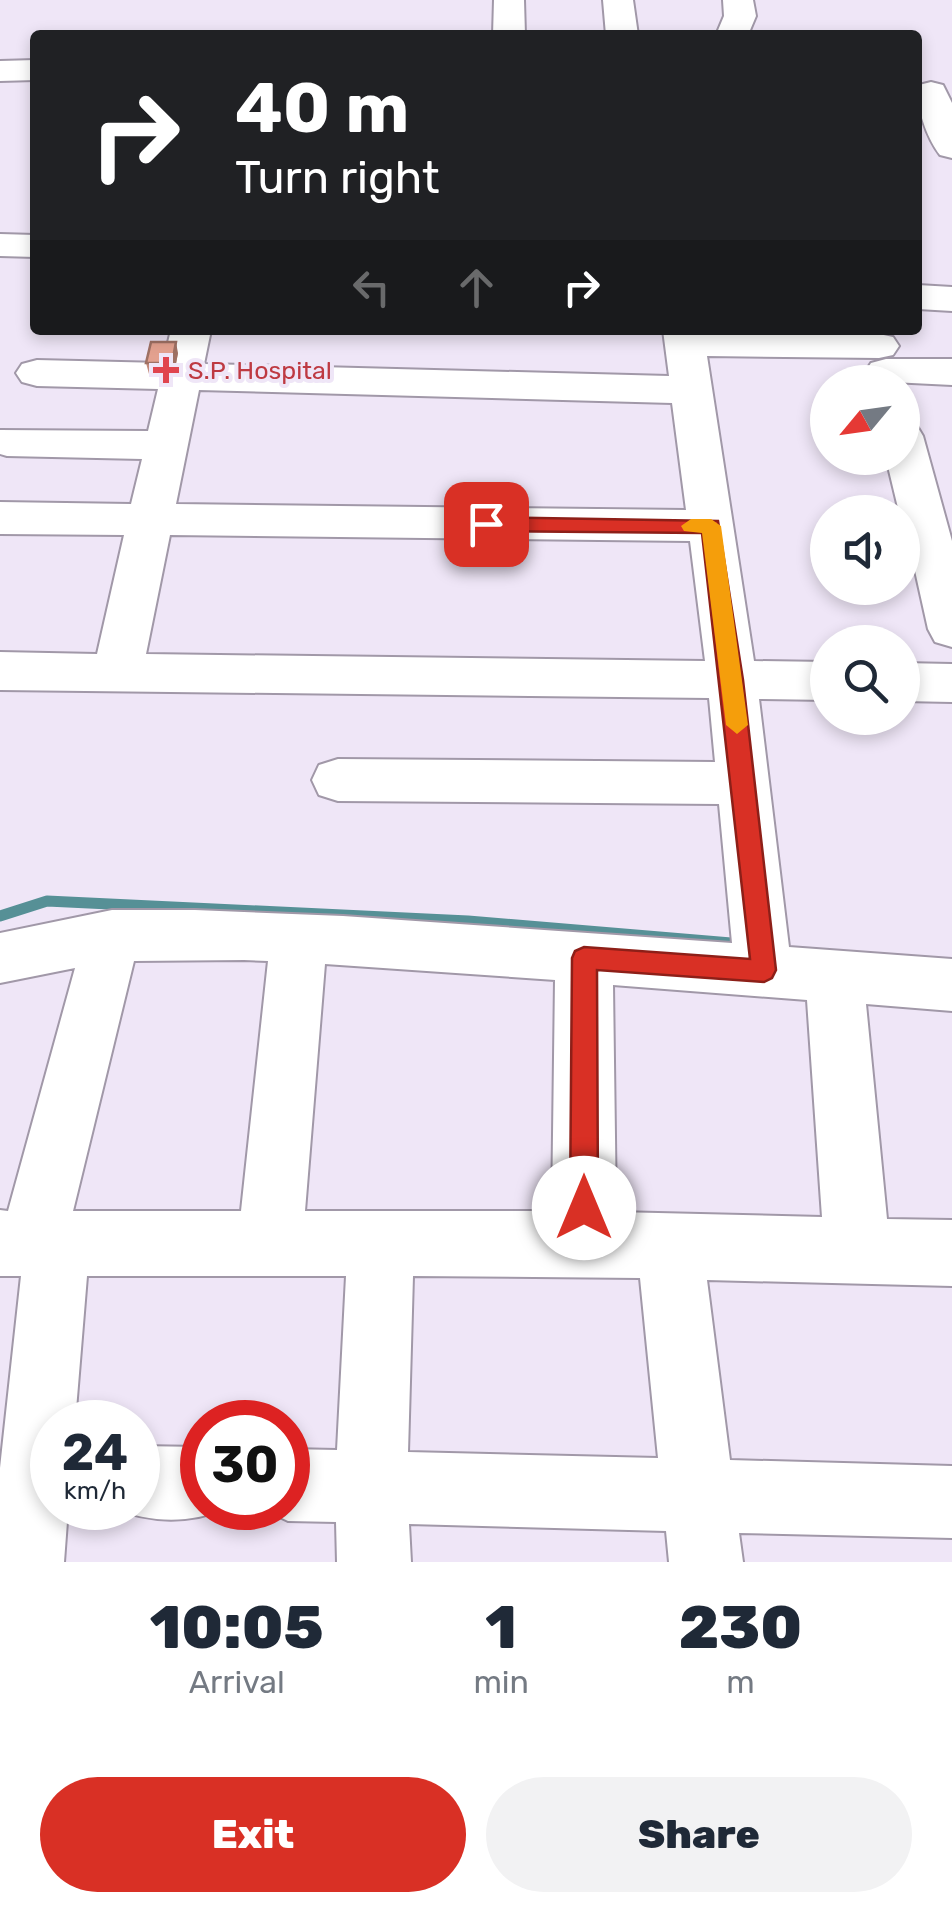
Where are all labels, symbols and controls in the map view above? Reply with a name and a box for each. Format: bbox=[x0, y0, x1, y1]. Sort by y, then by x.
text: 40 m bbox=[235, 67, 409, 150]
icon: right bbox=[70, 70, 200, 200]
text: Turn right bbox=[235, 151, 439, 204]
icon: left bbox=[344, 260, 399, 315]
icon: ahead bbox=[449, 260, 504, 315]
icon: right bbox=[554, 260, 609, 315]
place label: S.P. Hospital bbox=[188, 356, 332, 385]
marker: S.P. Hospital bbox=[153, 357, 179, 383]
north arrow bbox=[810, 365, 920, 475]
map controls bbox=[810, 365, 920, 735]
pin bbox=[444, 482, 529, 567]
button: sound bbox=[810, 495, 920, 605]
icon: arrive bbox=[459, 497, 514, 552]
button: search bbox=[810, 625, 920, 735]
position arrow bbox=[532, 1156, 636, 1260]
speed limit sign: 30 bbox=[180, 1400, 310, 1530]
text: 24 bbox=[62, 1423, 128, 1483]
text: km/h bbox=[64, 1476, 126, 1505]
text: 10:05 bbox=[150, 1592, 324, 1663]
text: 1 bbox=[485, 1592, 517, 1663]
text: 230 bbox=[679, 1592, 802, 1663]
text: Arrival bbox=[189, 1663, 285, 1701]
text: min bbox=[473, 1663, 529, 1701]
text: m bbox=[726, 1663, 755, 1701]
button: Exit bbox=[40, 1777, 466, 1892]
button: Share bbox=[486, 1777, 912, 1892]

